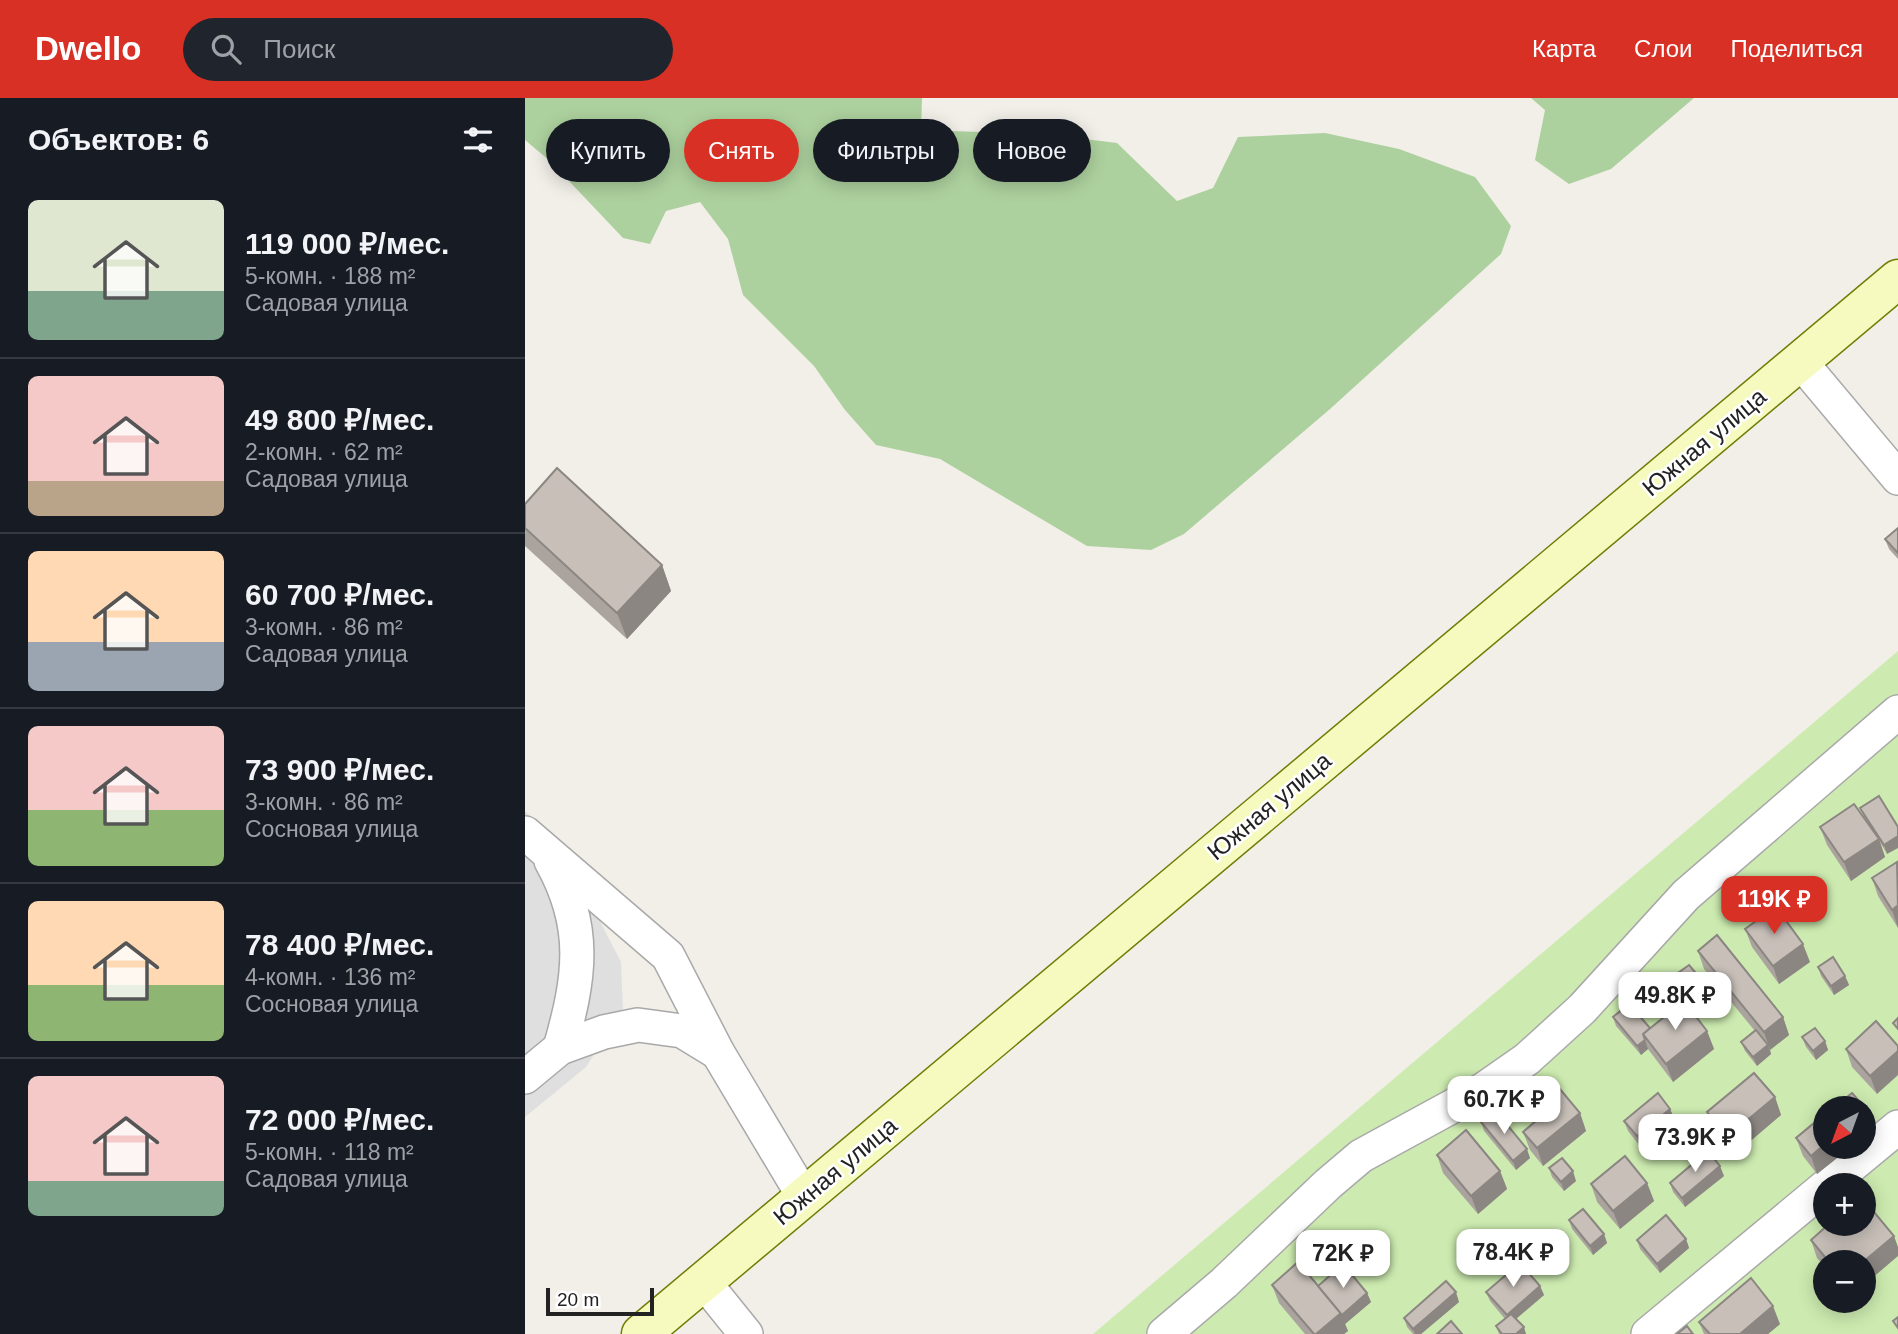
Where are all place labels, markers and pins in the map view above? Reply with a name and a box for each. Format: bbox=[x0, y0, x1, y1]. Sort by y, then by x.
pin: 119K ₽ bbox=[1717, 876, 1831, 936]
pin: 49.8K ₽ bbox=[1610, 972, 1740, 1032]
pin: 60.7K ₽ bbox=[1439, 1076, 1569, 1136]
pin: 73.9K ₽ bbox=[1630, 1114, 1760, 1174]
pin: 72K ₽ bbox=[1294, 1230, 1392, 1290]
pin: 78.4K ₽ bbox=[1448, 1230, 1578, 1289]

